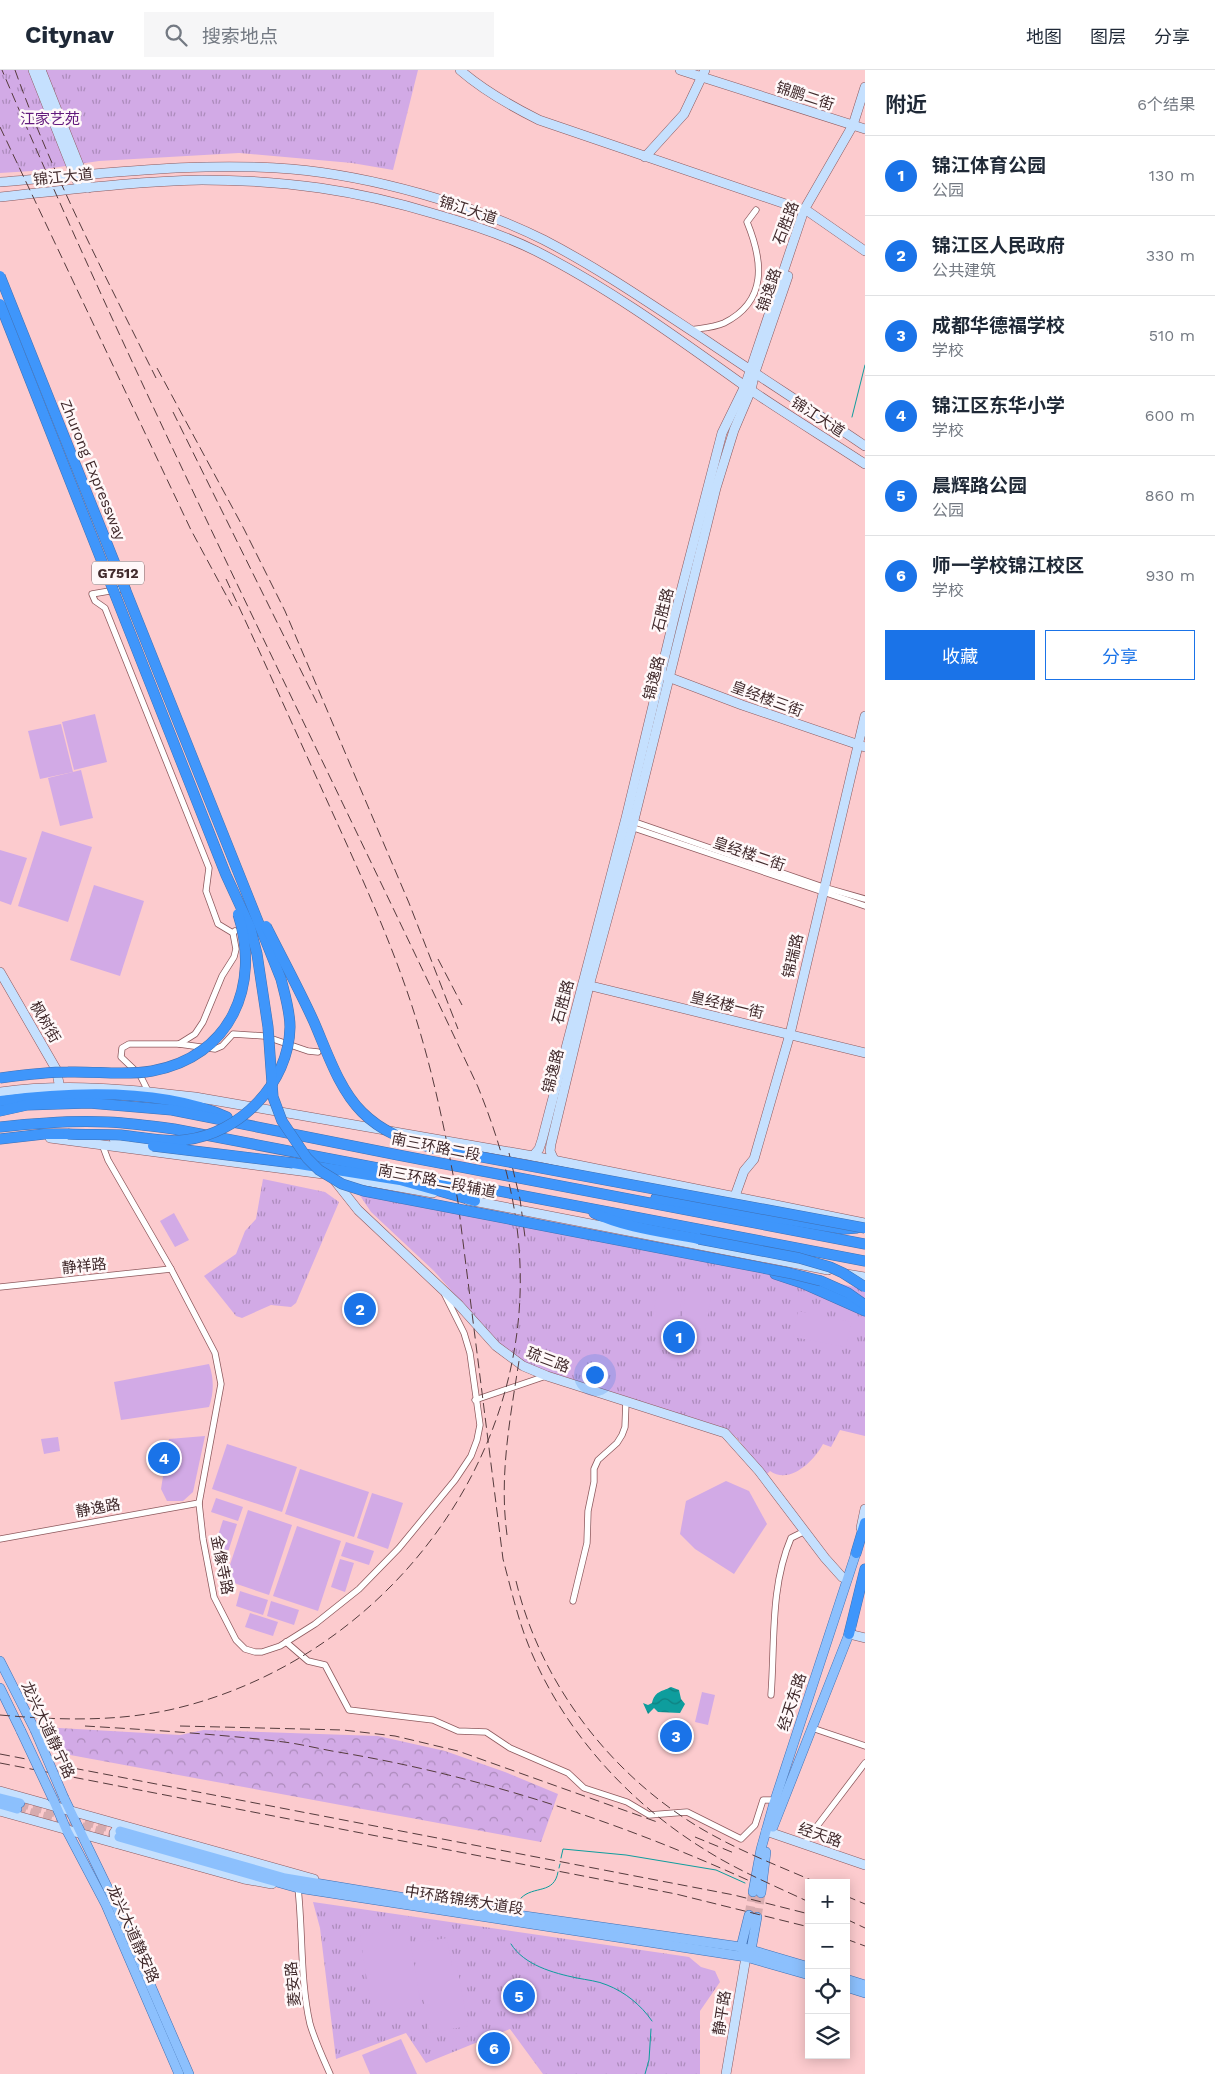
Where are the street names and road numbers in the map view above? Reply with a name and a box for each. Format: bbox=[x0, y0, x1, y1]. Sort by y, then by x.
street label: 锦鹏二街 bbox=[774, 78, 836, 114]
street label: 锦江大道 bbox=[32, 165, 94, 189]
street label: 锦江大道 bbox=[437, 192, 499, 228]
street label: 石胜路 bbox=[770, 199, 802, 247]
street label: 锦逸路 bbox=[753, 266, 785, 314]
street label: 锦江大道 bbox=[788, 393, 848, 441]
street label: Zhurong Expressway bbox=[57, 397, 130, 543]
road number: G7512 bbox=[92, 562, 144, 584]
street label: 石胜路 bbox=[649, 586, 677, 634]
street label: 锦逸路 bbox=[640, 654, 668, 702]
street label: 皇经楼三街 bbox=[729, 678, 805, 720]
street label: 皇经楼二街 bbox=[711, 833, 787, 875]
street label: 锦瑞路 bbox=[779, 932, 807, 980]
street label: 石胜路 bbox=[548, 978, 578, 1026]
street label: 皇经楼一街 bbox=[688, 988, 766, 1022]
street label: 枫树街 bbox=[26, 998, 64, 1046]
street label: 锦逸路 bbox=[539, 1047, 567, 1095]
street label: 南三环路二段 bbox=[390, 1130, 482, 1164]
street label: 南三环路二段辅道 bbox=[376, 1161, 498, 1201]
street label: 静祥路 bbox=[61, 1255, 107, 1277]
street label: 琉三路 bbox=[524, 1344, 572, 1376]
street label: 静逸路 bbox=[74, 1495, 122, 1521]
street label: 金像寺路 bbox=[207, 1534, 237, 1596]
street label: 经天东路 bbox=[774, 1671, 810, 1733]
street label: 龙兴大道静宁路 bbox=[18, 1679, 78, 1781]
street label: 经天路 bbox=[796, 1819, 844, 1851]
street label: 龙兴大道静安路 bbox=[103, 1882, 163, 1986]
street label: 中环路锦绣大道段 bbox=[403, 1882, 525, 1918]
street label: 菱安路 bbox=[282, 1961, 304, 2007]
street label: 静平路 bbox=[710, 1989, 734, 2037]

